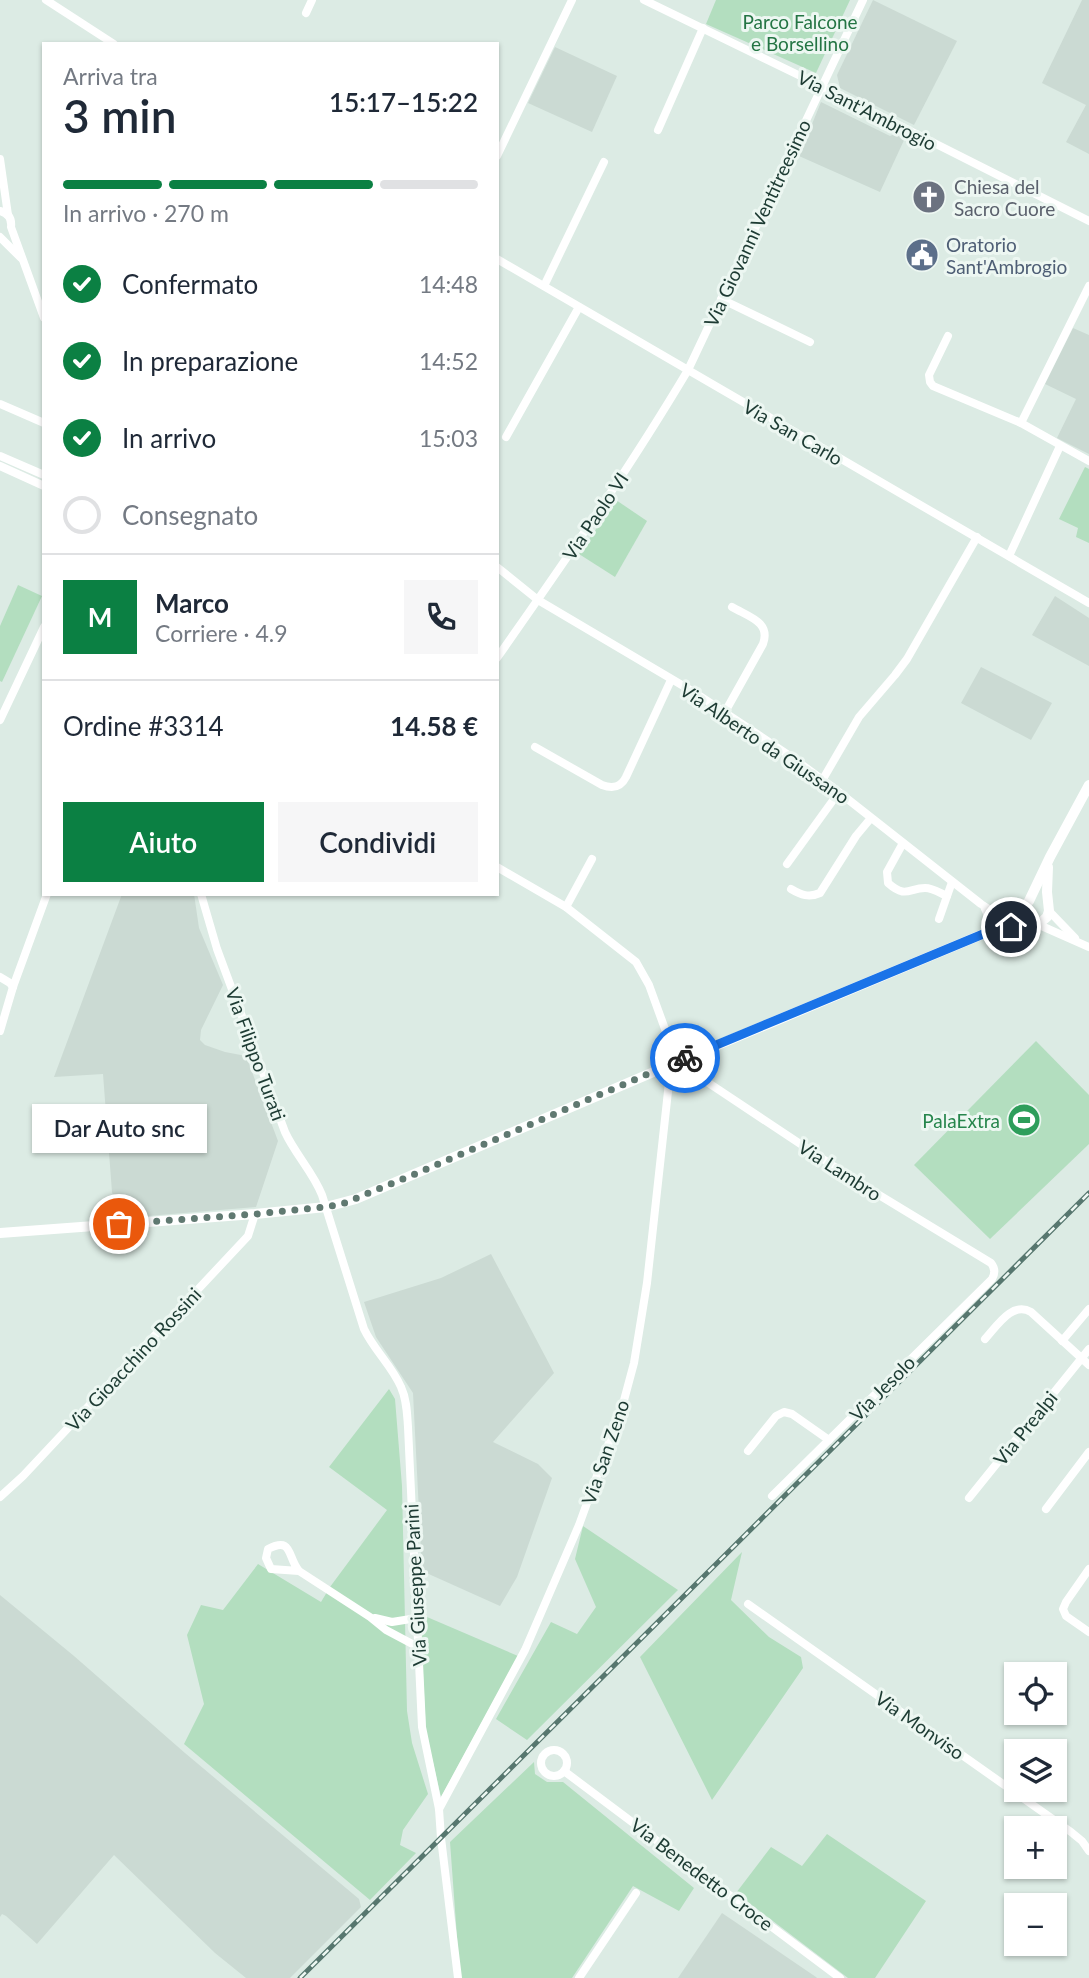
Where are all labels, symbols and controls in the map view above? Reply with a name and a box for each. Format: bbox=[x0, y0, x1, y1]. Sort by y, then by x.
park label: Parco Falcone e Borsellino bbox=[742, 10, 858, 55]
text: Arriva tra bbox=[63, 62, 158, 90]
street label: Via Sant'Ambrogio bbox=[794, 65, 940, 155]
text: 15:17–15:22 bbox=[329, 86, 478, 118]
text: 3 min bbox=[63, 88, 177, 143]
street label: Via Giovanni Ventitreesimo bbox=[699, 116, 815, 330]
place label: Chiesa del Sacro Cuore bbox=[954, 175, 1055, 220]
church icon: Chiesa del Sacro Cuore bbox=[910, 178, 948, 216]
text: In arrivo · 270 m bbox=[63, 199, 229, 227]
place label: Oratorio Sant'Ambrogio bbox=[946, 233, 1067, 278]
public building icon: Oratorio Sant'Ambrogio bbox=[903, 236, 941, 274]
icon: check bbox=[63, 265, 101, 303]
text: Confermato bbox=[122, 268, 258, 300]
text: 14:48 bbox=[419, 270, 478, 298]
icon: check bbox=[63, 342, 101, 380]
text: In preparazione bbox=[122, 345, 298, 377]
text: 14:52 bbox=[419, 347, 478, 375]
street label: Via San Carlo bbox=[739, 394, 847, 470]
icon: check bbox=[63, 419, 101, 457]
text: In arrivo bbox=[122, 422, 216, 454]
text: 15:03 bbox=[419, 424, 478, 452]
street label: Via Paolo VI bbox=[557, 468, 633, 564]
text: Consegnato bbox=[122, 499, 258, 531]
button: phone bbox=[404, 580, 478, 654]
text: Marco bbox=[155, 587, 229, 619]
text: M bbox=[88, 601, 112, 633]
text: Corriere · 4.9 bbox=[155, 619, 288, 647]
street label: Via Alberto da Giussano bbox=[676, 678, 854, 808]
text: Ordine #3314 bbox=[63, 710, 224, 742]
text: 14.58 € bbox=[390, 710, 478, 742]
button: Aiuto bbox=[63, 802, 264, 882]
button: Condividi bbox=[278, 802, 478, 882]
pin bbox=[981, 897, 1041, 957]
icon: home bbox=[992, 908, 1030, 946]
street label: Via Filippo Turati bbox=[221, 984, 291, 1124]
courier bbox=[650, 1023, 720, 1093]
icon: bike bbox=[666, 1039, 704, 1077]
sports icon: PalaExtra bbox=[1005, 1101, 1043, 1139]
callout: Dar Auto snc bbox=[32, 1105, 206, 1154]
place label: PalaExtra bbox=[922, 1109, 1000, 1132]
text: Dar Auto snc bbox=[54, 1114, 185, 1142]
street label: Via Lambro bbox=[794, 1135, 886, 1205]
pin bbox=[89, 1194, 149, 1254]
icon: bag bbox=[100, 1205, 138, 1243]
street label: Via Gioacchino Rossini bbox=[61, 1282, 205, 1436]
street label: Via Jesolo bbox=[844, 1350, 920, 1426]
street label: Via Prealpi bbox=[988, 1386, 1062, 1470]
street label: Via San Zeno bbox=[576, 1397, 634, 1507]
street label: Via Giuseppe Parini bbox=[399, 1503, 431, 1667]
map controls bbox=[1004, 1662, 1067, 1956]
button: locate bbox=[1004, 1662, 1067, 1725]
street label: Via Monviso bbox=[871, 1686, 969, 1764]
button: layers bbox=[1004, 1739, 1067, 1802]
street label: Via Benedetto Croce bbox=[626, 1813, 778, 1935]
button: + bbox=[1004, 1816, 1067, 1879]
button: − bbox=[1004, 1893, 1067, 1956]

